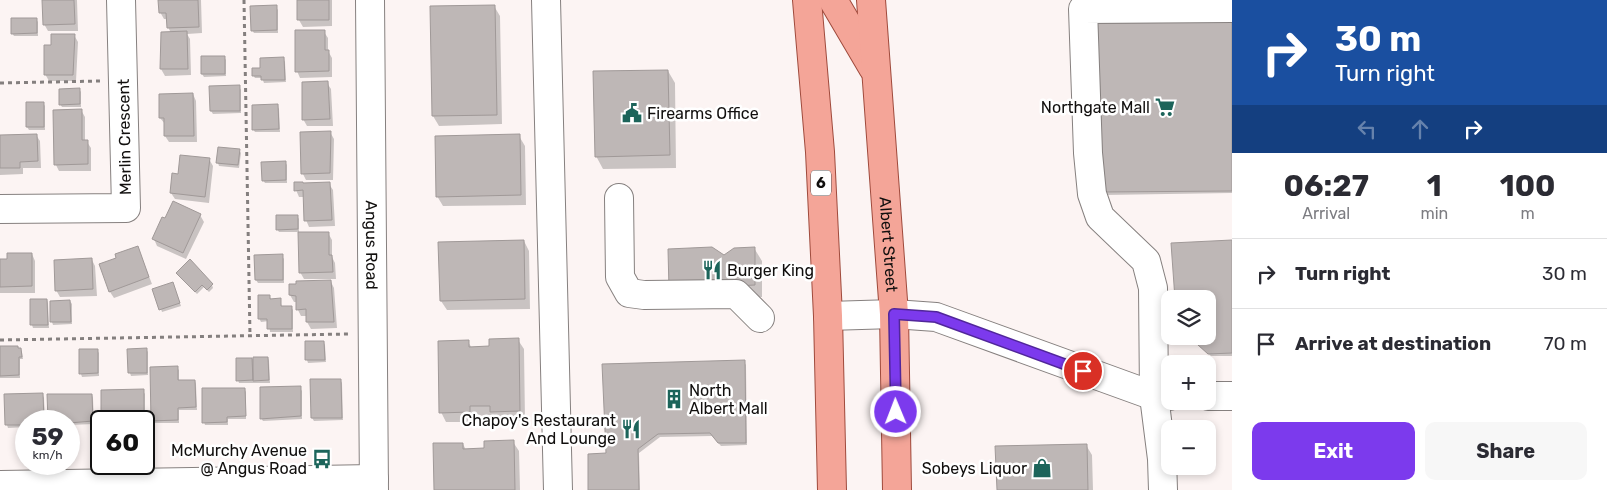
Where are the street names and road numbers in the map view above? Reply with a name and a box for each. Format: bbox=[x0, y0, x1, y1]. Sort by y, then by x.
street label: Merlin Crescent bbox=[114, 79, 135, 195]
road number: 6 bbox=[811, 170, 831, 196]
street label: Albert Street bbox=[875, 196, 901, 293]
street label: Angus Road bbox=[362, 200, 381, 290]

